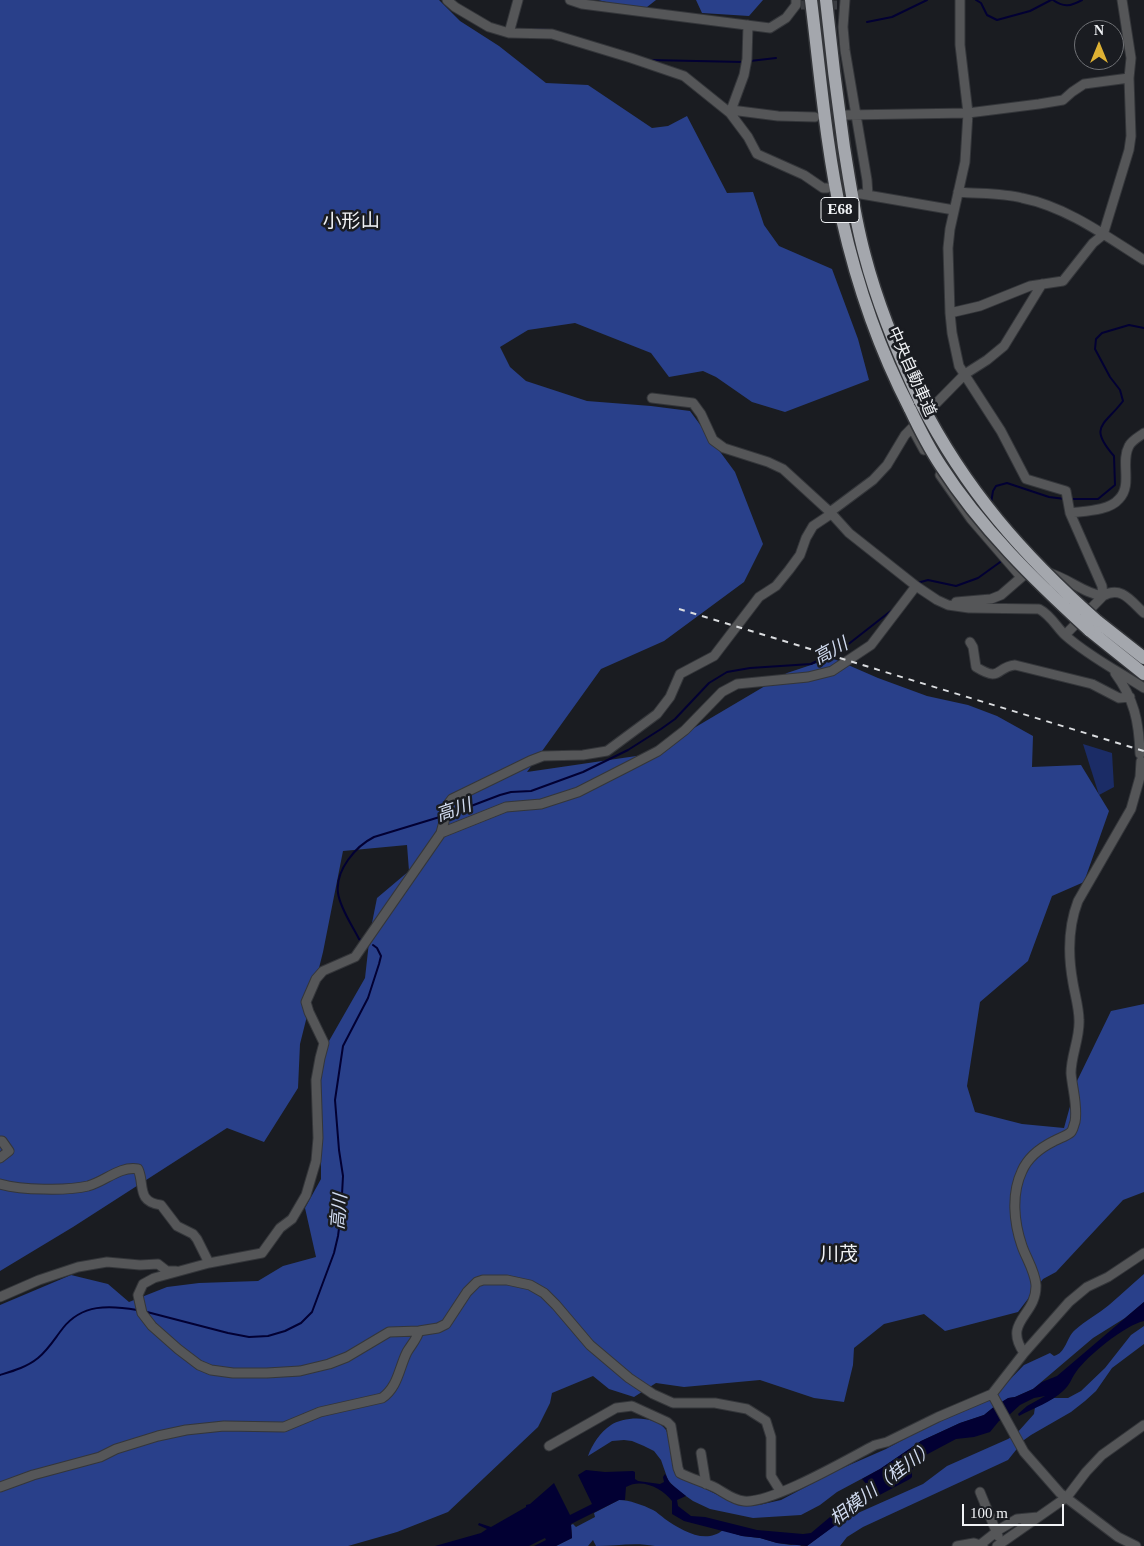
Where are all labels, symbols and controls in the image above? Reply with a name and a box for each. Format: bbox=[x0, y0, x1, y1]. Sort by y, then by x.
north arrow bbox=[1074, 20, 1124, 70]
text: N bbox=[1094, 23, 1104, 38]
road number: E68 bbox=[821, 198, 859, 222]
district label: 小形山 bbox=[323, 211, 379, 233]
street label: 中央自動車道 bbox=[883, 324, 939, 420]
water label: 高川 bbox=[810, 634, 852, 670]
water label: 高川 bbox=[433, 795, 475, 827]
water label: 高川 bbox=[328, 1193, 352, 1231]
district label: 川茂 bbox=[820, 1244, 858, 1266]
water label: 相模川（桂川） bbox=[826, 1437, 940, 1531]
scale bar bbox=[964, 1494, 1066, 1526]
text: 100 m bbox=[970, 1505, 1008, 1521]

